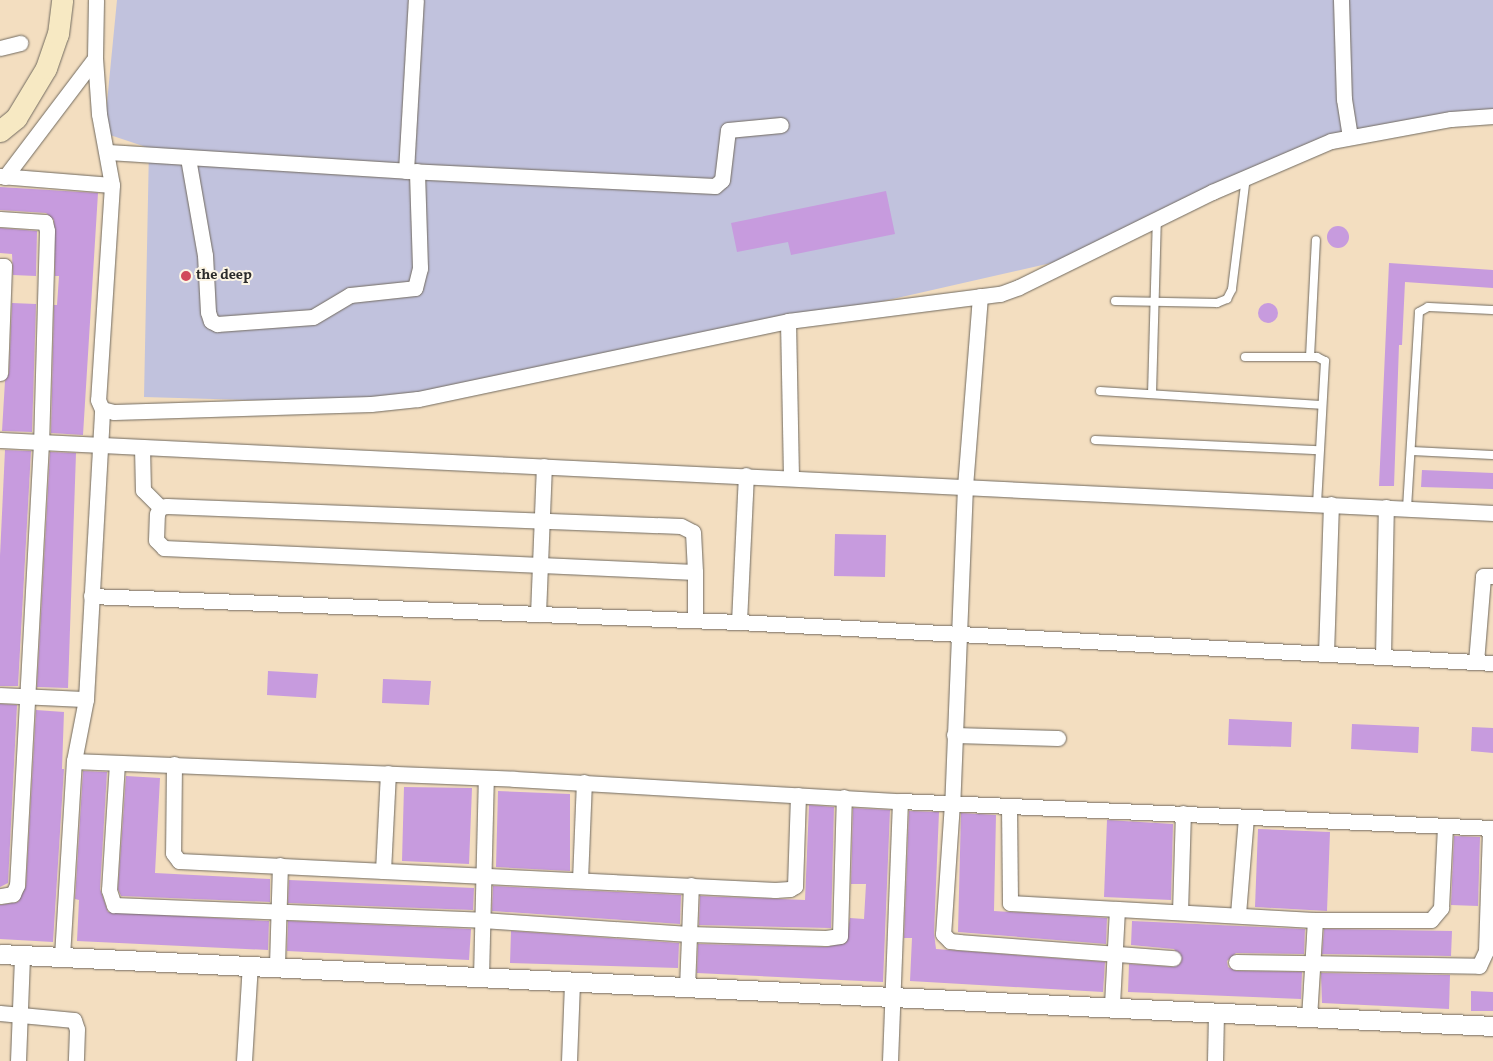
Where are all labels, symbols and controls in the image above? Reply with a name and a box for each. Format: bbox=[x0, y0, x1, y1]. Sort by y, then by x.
place label: the deep bbox=[196, 268, 252, 284]
marker: the deep bbox=[180, 270, 192, 282]

